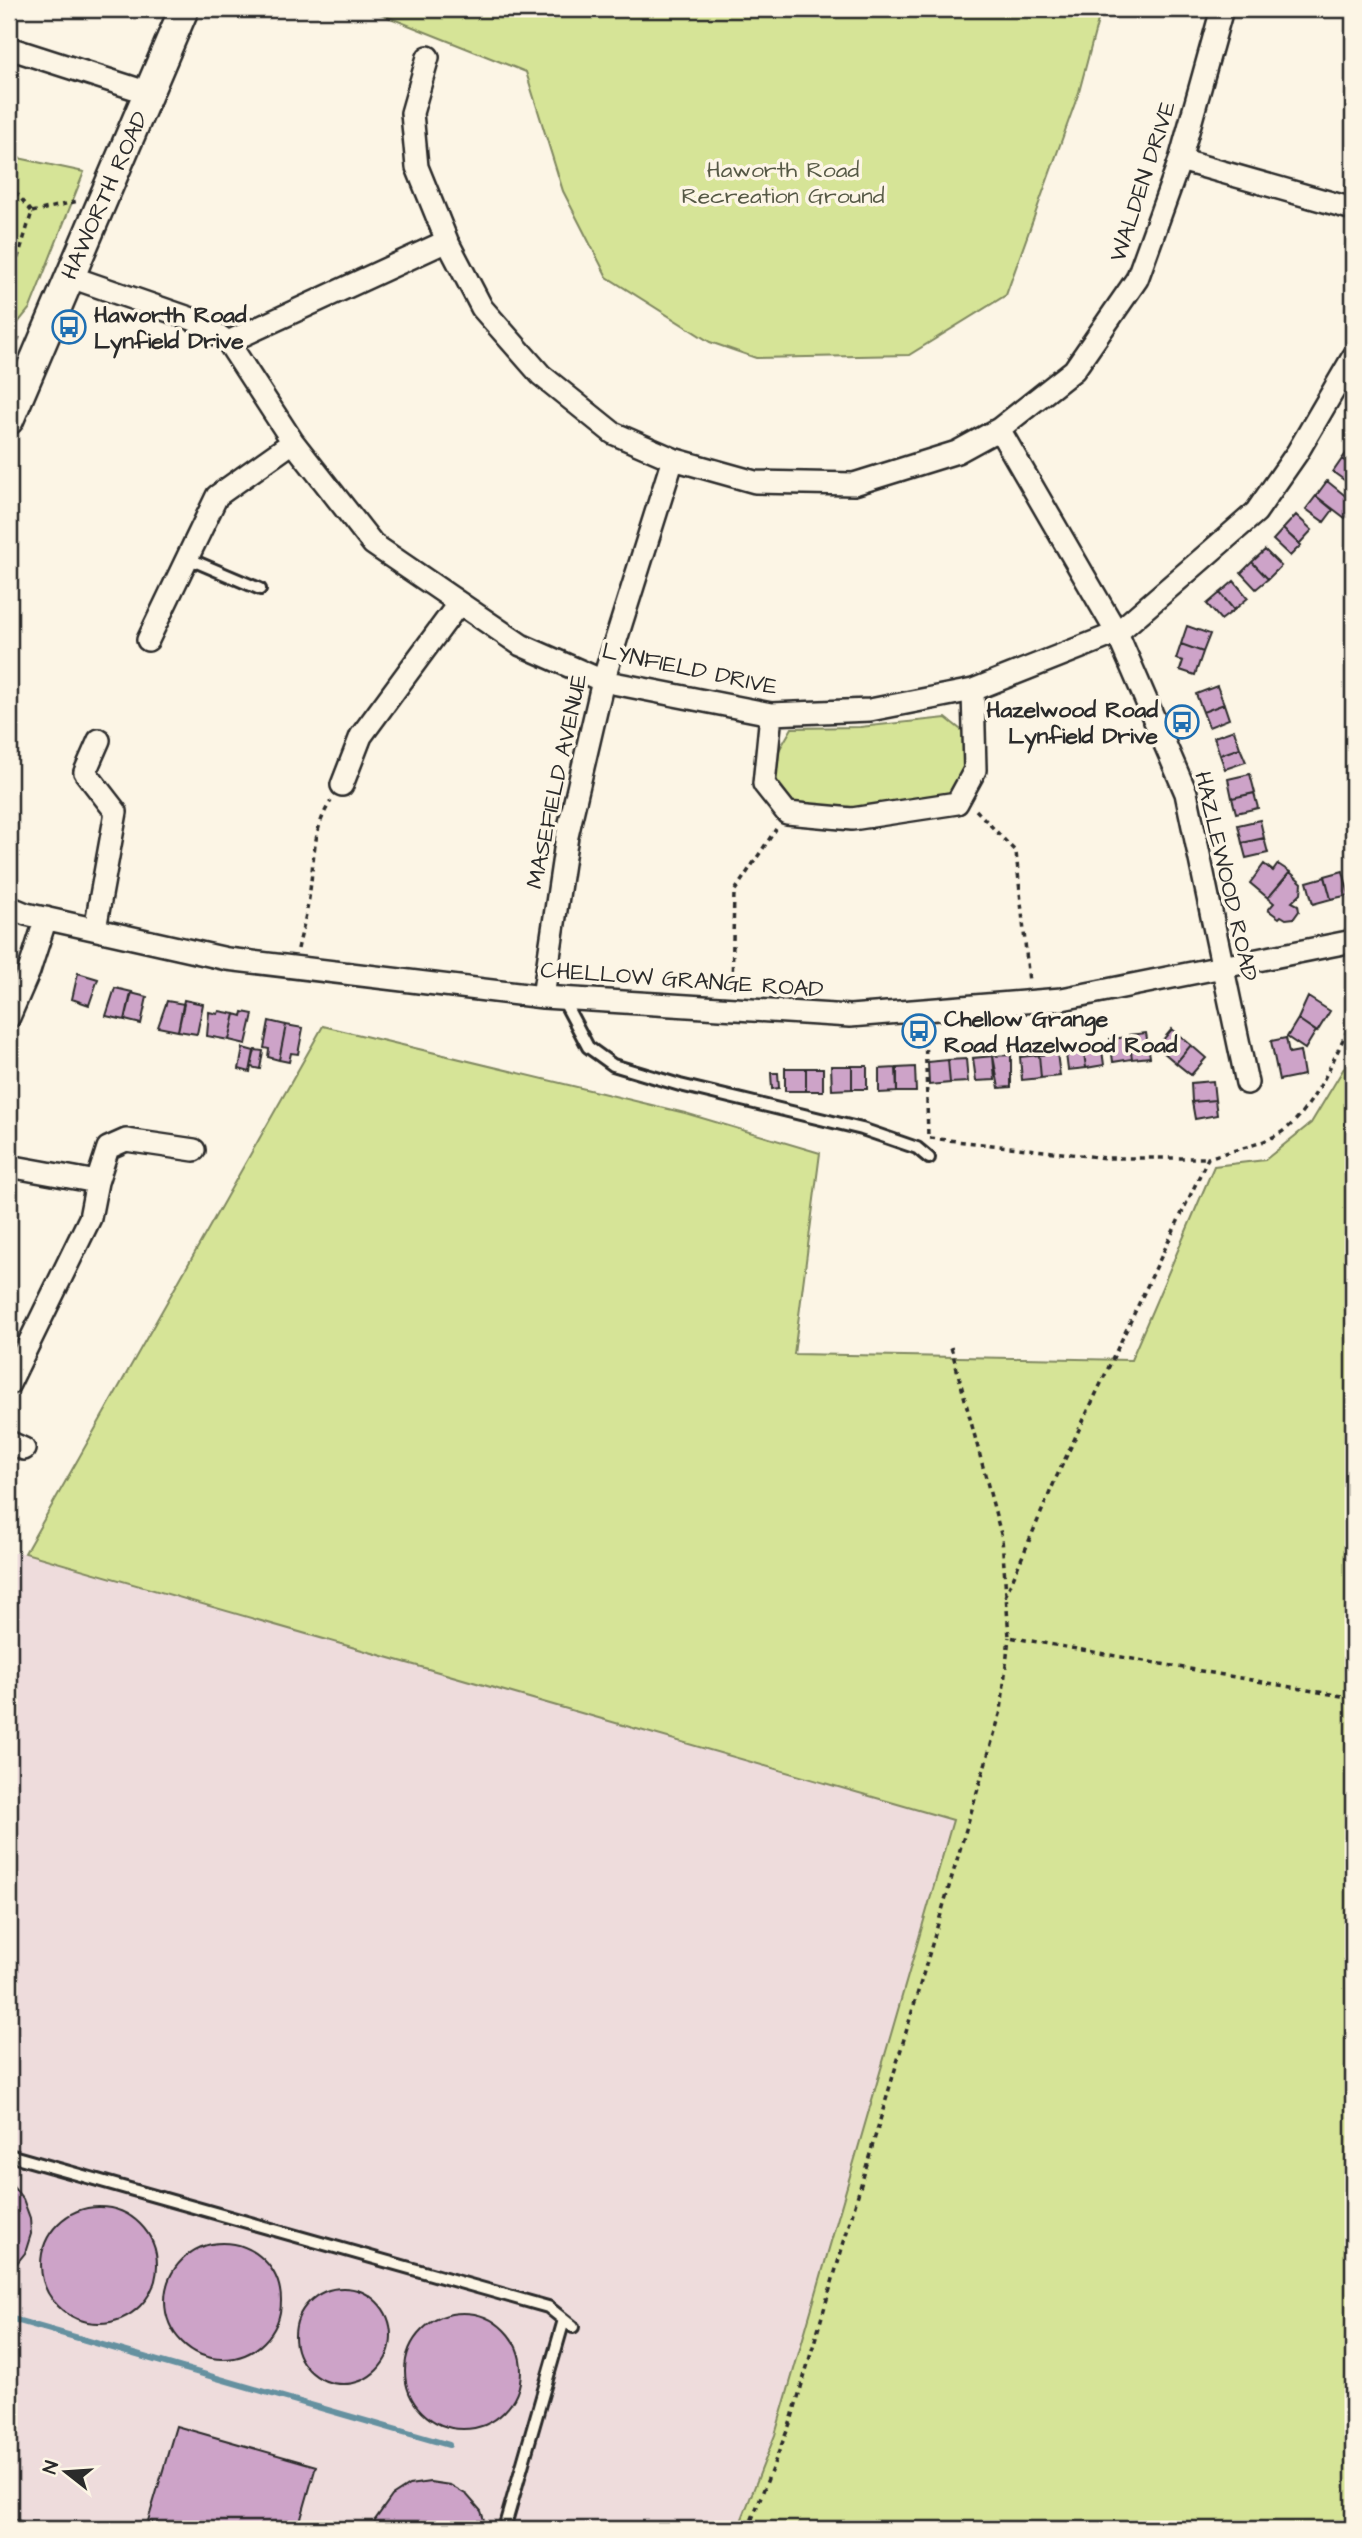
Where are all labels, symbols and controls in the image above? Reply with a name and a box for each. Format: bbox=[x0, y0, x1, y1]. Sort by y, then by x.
street label: WALDEN DRIVE bbox=[1102, 96, 1184, 266]
street label: HAWORTH ROAD bbox=[53, 106, 156, 285]
park label: Haworth Road Recreation Ground bbox=[681, 154, 885, 212]
place label: Haworth Road Lynfield Drive bbox=[94, 299, 247, 359]
bus stop icon: Haworth Road Lynfield Drive bbox=[50, 308, 88, 346]
street label: LYNFIELD DRIVE bbox=[599, 635, 781, 703]
street label: MASEFIELD AVENUE bbox=[519, 670, 595, 892]
place label: Hazelwood Road Lynfield Drive bbox=[987, 694, 1159, 754]
bus stop icon: Hazelwood Road Lynfield Drive bbox=[1163, 703, 1201, 741]
street label: HAZLEWOOD ROAD bbox=[1186, 768, 1266, 984]
street label: CHELLOW GRANGE ROAD bbox=[539, 954, 825, 1006]
place label: Chellow Grange Road Hazelwood Road bbox=[944, 1003, 1178, 1061]
bus stop icon: Chellow Grange Road Hazelwood Road bbox=[900, 1012, 938, 1050]
north arrow bbox=[32, 2436, 102, 2506]
text: N bbox=[37, 2458, 66, 2477]

